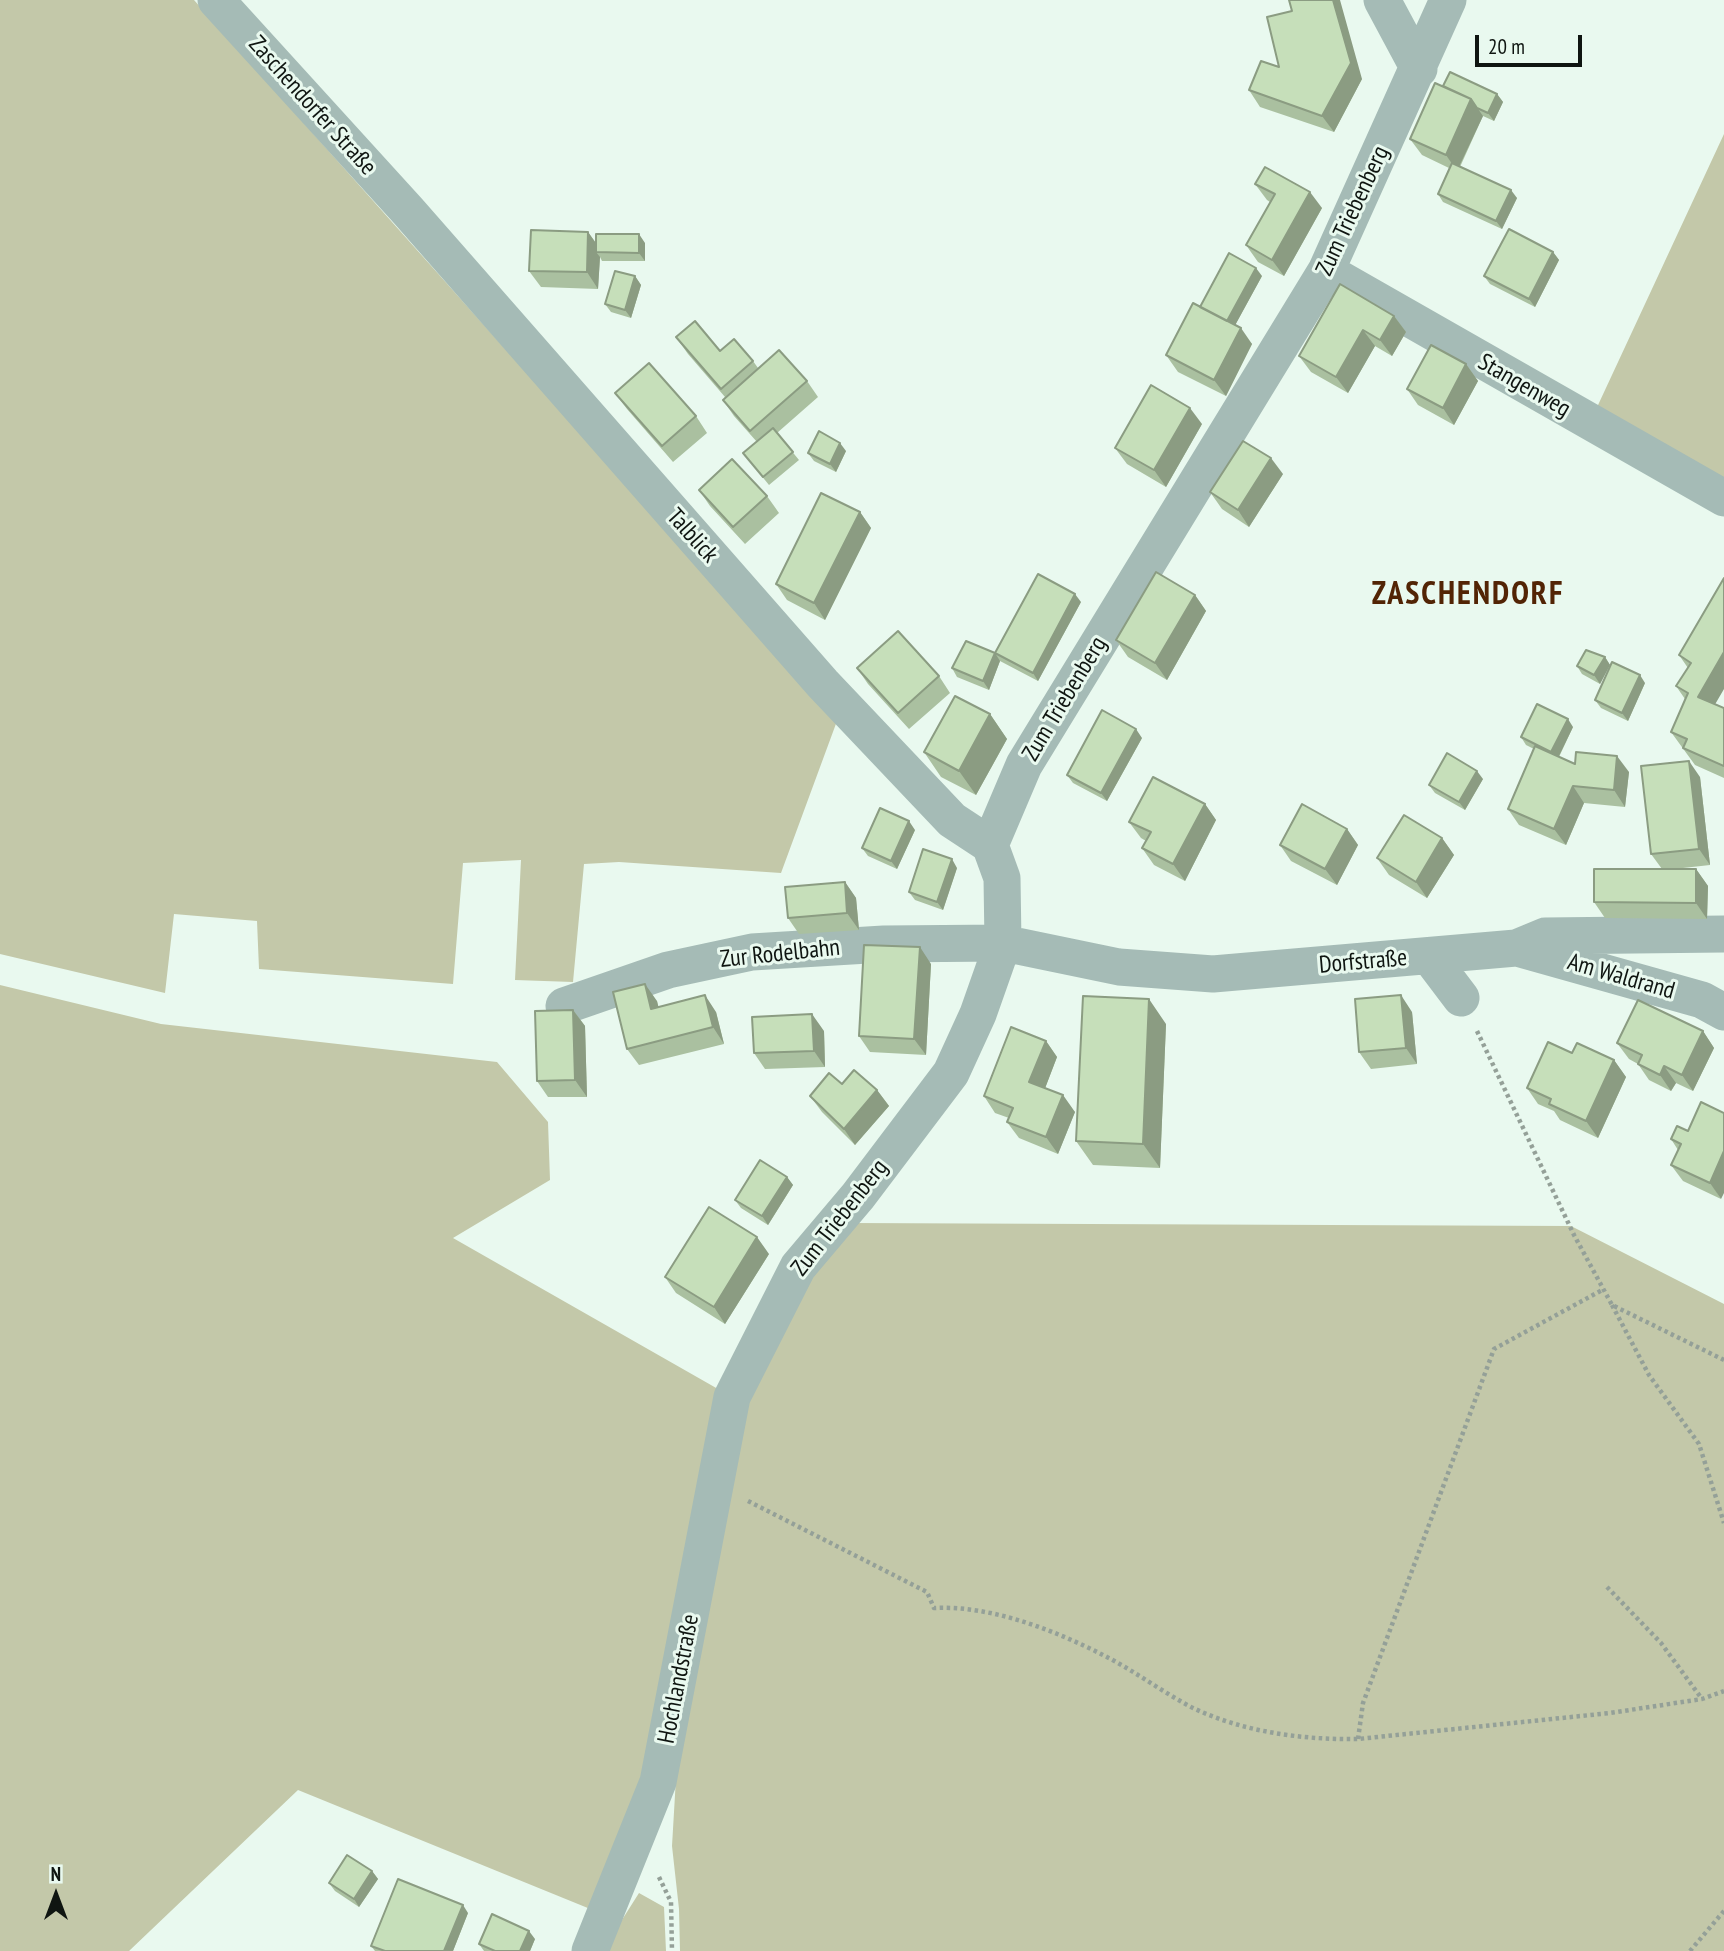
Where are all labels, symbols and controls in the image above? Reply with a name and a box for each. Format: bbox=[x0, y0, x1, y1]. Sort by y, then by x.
scale bar bbox=[1479, 21, 1586, 65]
street label: Zaschendorfer Straße bbox=[242, 31, 382, 181]
text: 20 m bbox=[1488, 33, 1525, 60]
street label: Zum Triebenberg bbox=[1310, 142, 1396, 280]
street label: Stangenweg bbox=[1473, 348, 1575, 424]
street label: Talblick bbox=[660, 503, 724, 569]
district label: ZASCHENDORF bbox=[1373, 576, 1563, 614]
street label: Zum Triebenberg bbox=[1017, 632, 1113, 766]
street label: Zur Rodelbahn bbox=[719, 933, 841, 975]
street label: Dorfstraße bbox=[1318, 944, 1408, 980]
street label: Am Waldrand bbox=[1564, 948, 1678, 1006]
street label: Zum Triebenberg bbox=[786, 1154, 894, 1282]
street label: Hochlandstraße bbox=[652, 1612, 706, 1746]
north arrow bbox=[21, 1860, 91, 1930]
text: N bbox=[51, 1862, 61, 1886]

